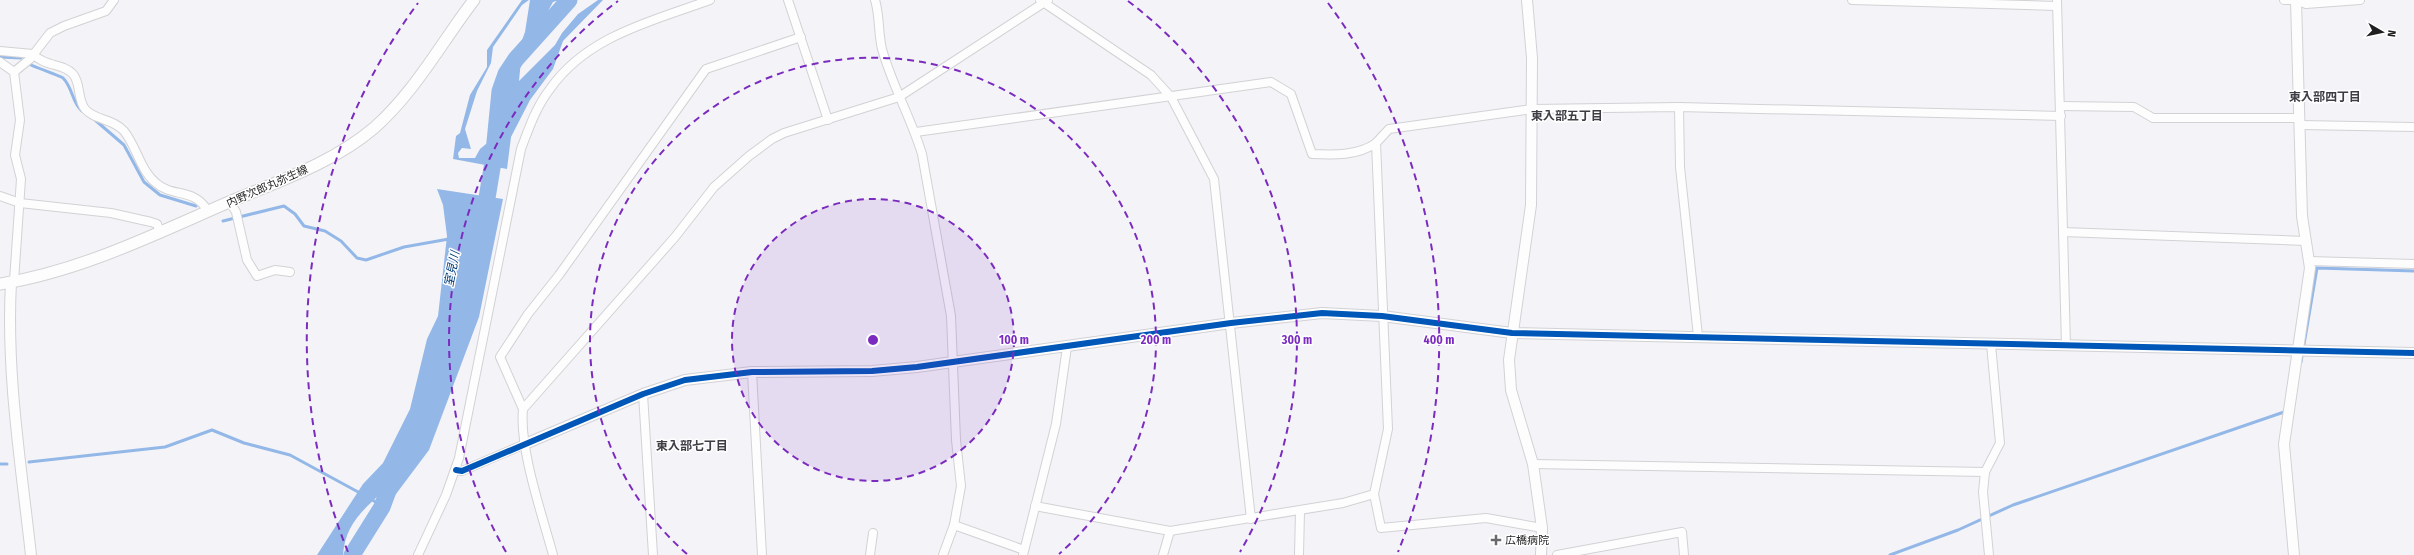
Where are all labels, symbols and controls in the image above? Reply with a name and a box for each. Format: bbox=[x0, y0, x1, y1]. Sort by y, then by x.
north arrow bbox=[2362, 12, 2402, 52]
text: N bbox=[2384, 29, 2398, 38]
district label: 東入部四丁目 bbox=[2289, 90, 2361, 104]
district label: 東入部五丁目 bbox=[1531, 109, 1603, 123]
street label: 内野次郎丸弥生線 bbox=[224, 163, 310, 210]
water label: 室見川 bbox=[442, 248, 463, 288]
centre of rings bbox=[866, 333, 880, 347]
text: 100 m bbox=[999, 333, 1029, 347]
text: 200 m bbox=[1140, 333, 1171, 347]
text: 300 m bbox=[1281, 333, 1312, 347]
text: 400 m bbox=[1424, 333, 1454, 347]
district label: 東入部七丁目 bbox=[656, 439, 728, 453]
marker: 広橋病院 bbox=[1490, 534, 1502, 546]
place label: 広橋病院 bbox=[1505, 534, 1549, 547]

